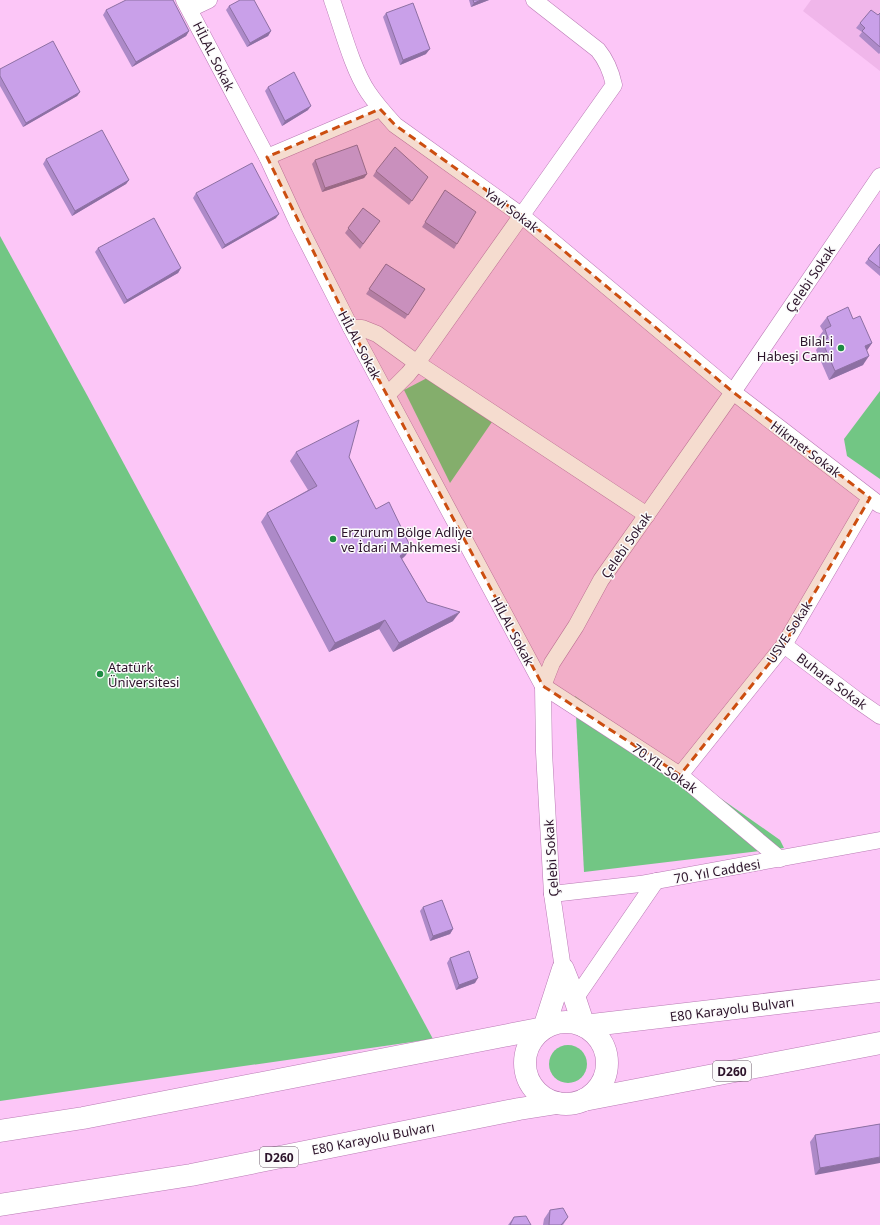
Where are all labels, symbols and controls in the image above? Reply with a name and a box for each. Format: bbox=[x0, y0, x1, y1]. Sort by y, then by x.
street label: HİLAL Sokak bbox=[189, 18, 239, 94]
street label: Yavi Sokak bbox=[481, 184, 543, 236]
street label: Çelebi Sokak bbox=[781, 242, 839, 316]
street label: HİLAL Sokak bbox=[334, 307, 386, 383]
place label: Bilal-i Habeşi Cami bbox=[757, 332, 833, 365]
marker: Bilal-i Habeşi Cami bbox=[836, 343, 846, 353]
street label: Hikmet Sokak bbox=[767, 417, 845, 481]
street label: Çelebi Sokak bbox=[597, 508, 656, 582]
place label: Erzurum Bölge Adliye ve İdari Mahkemesi bbox=[341, 523, 472, 556]
marker: Erzurum Bölge Adliye ve İdari Mahkemesi bbox=[328, 534, 338, 544]
street label: HİLAL Sokak bbox=[487, 593, 539, 669]
street label: USVE Sokak bbox=[762, 597, 816, 667]
street label: Buhara Sokak bbox=[793, 649, 871, 713]
place label: Atatürk Üniversitesi bbox=[108, 658, 179, 691]
marker: Atatürk Üniversitesi bbox=[95, 669, 105, 679]
street label: 70.YIL Sokak bbox=[629, 739, 701, 797]
street label: Çelebi Sokak bbox=[539, 819, 563, 897]
street label: 70. Yıl Caddesi bbox=[672, 855, 762, 887]
street label: E80 Karayolu Bulvarı bbox=[669, 992, 795, 1026]
road number: D260 bbox=[713, 1061, 751, 1081]
street label: E80 Karayolu Bulvarı bbox=[310, 1117, 436, 1159]
road number: D260 bbox=[260, 1147, 298, 1167]

